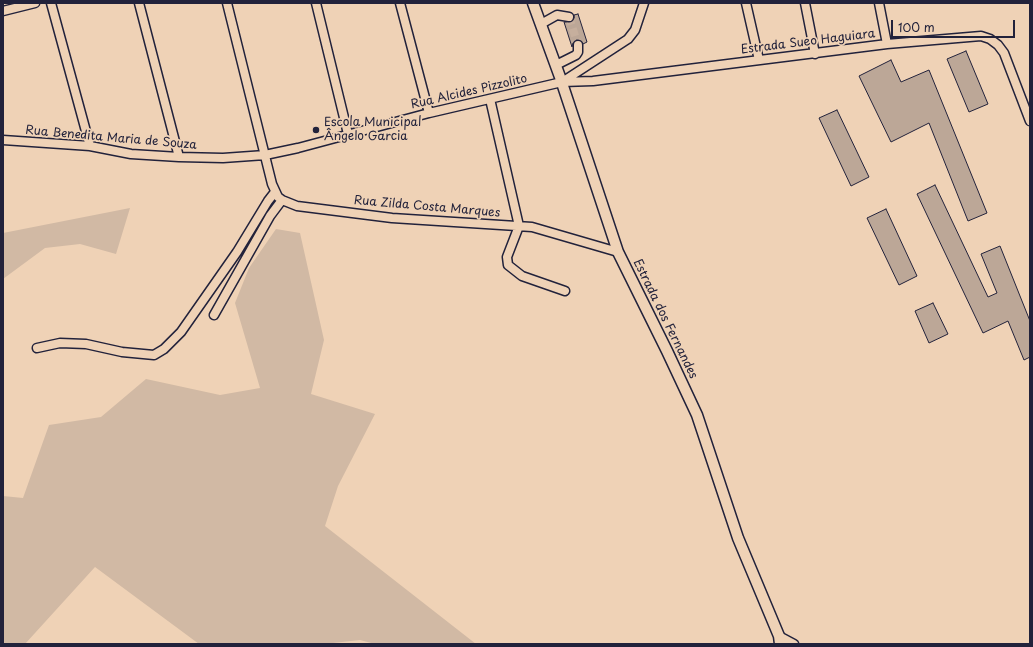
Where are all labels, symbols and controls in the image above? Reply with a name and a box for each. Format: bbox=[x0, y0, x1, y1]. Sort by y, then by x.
scale bar bbox=[893, 12, 1017, 38]
text: 100 m bbox=[898, 18, 935, 36]
street label: Estrada Sueo Haguiara bbox=[740, 27, 876, 57]
street label: Rua Alcides Pizzolito bbox=[409, 72, 529, 112]
place label: Escola Municipal Ângelo Garcia bbox=[324, 116, 422, 144]
street label: Rua Benedita Maria de Souza bbox=[25, 123, 197, 153]
marker: Escola Municipal Ângelo Garcia bbox=[311, 125, 321, 135]
street label: Rua Zilda Costa Marques bbox=[353, 193, 501, 221]
street label: Estrada dos Fernandes bbox=[630, 257, 700, 381]

